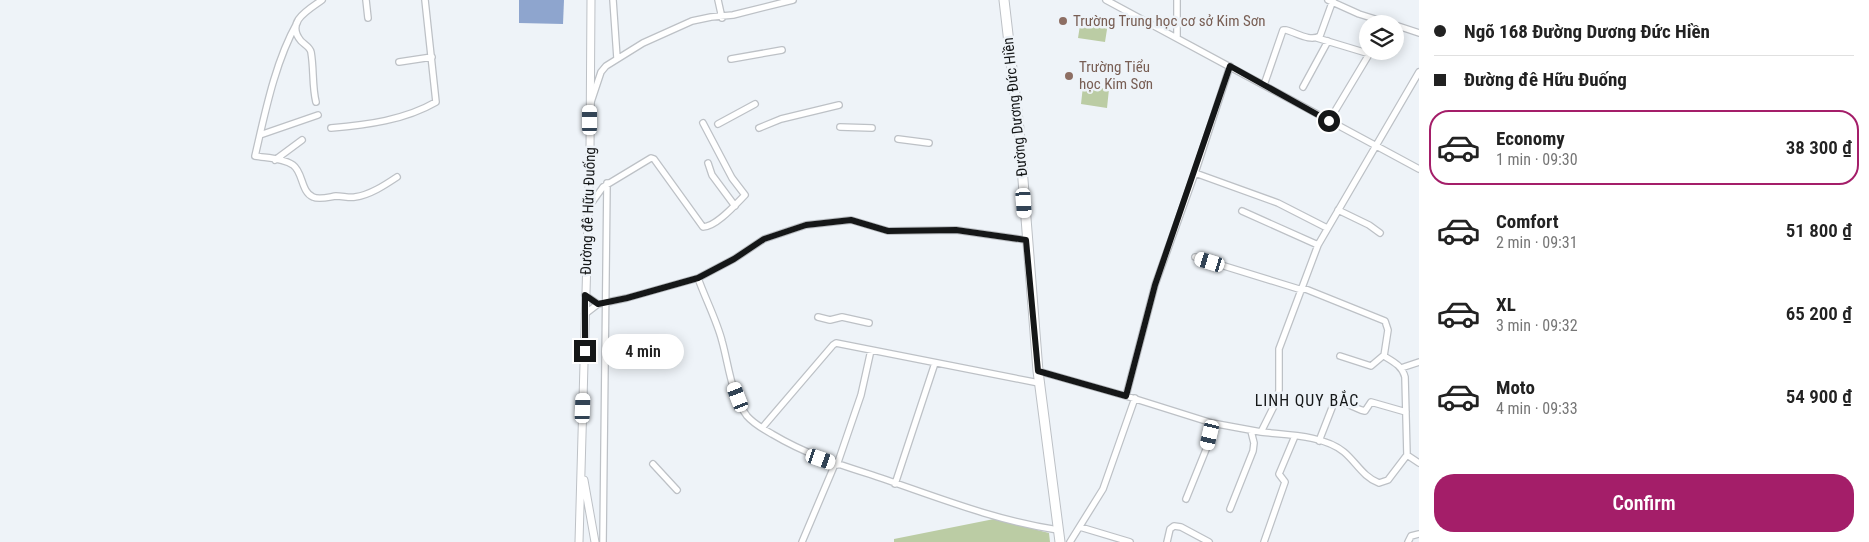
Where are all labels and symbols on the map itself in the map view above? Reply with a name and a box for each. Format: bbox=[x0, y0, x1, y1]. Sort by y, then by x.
place label: Trường Trung học cơ sở Kim Sơn bbox=[1073, 12, 1265, 30]
marker: Trường Trung học cơ sở Kim Sơn bbox=[1057, 15, 1069, 27]
street label: Đường Dương Đức Hiền bbox=[999, 37, 1031, 177]
place label: Trường Tiểu học Kim Sơn bbox=[1079, 58, 1153, 93]
marker: Trường Tiểu học Kim Sơn bbox=[1063, 70, 1075, 82]
car bbox=[582, 105, 597, 135]
route start bbox=[1318, 110, 1340, 132]
street label: Đường đê Hữu Đuống bbox=[577, 147, 599, 275]
car bbox=[1015, 188, 1032, 218]
car bbox=[1193, 250, 1226, 274]
callout: 4 min bbox=[602, 334, 685, 368]
route end bbox=[574, 340, 596, 362]
car bbox=[725, 380, 750, 414]
district label: LINH QUY BẮC bbox=[1255, 390, 1359, 410]
car bbox=[574, 393, 591, 423]
car bbox=[1199, 419, 1220, 451]
car bbox=[804, 447, 837, 471]

